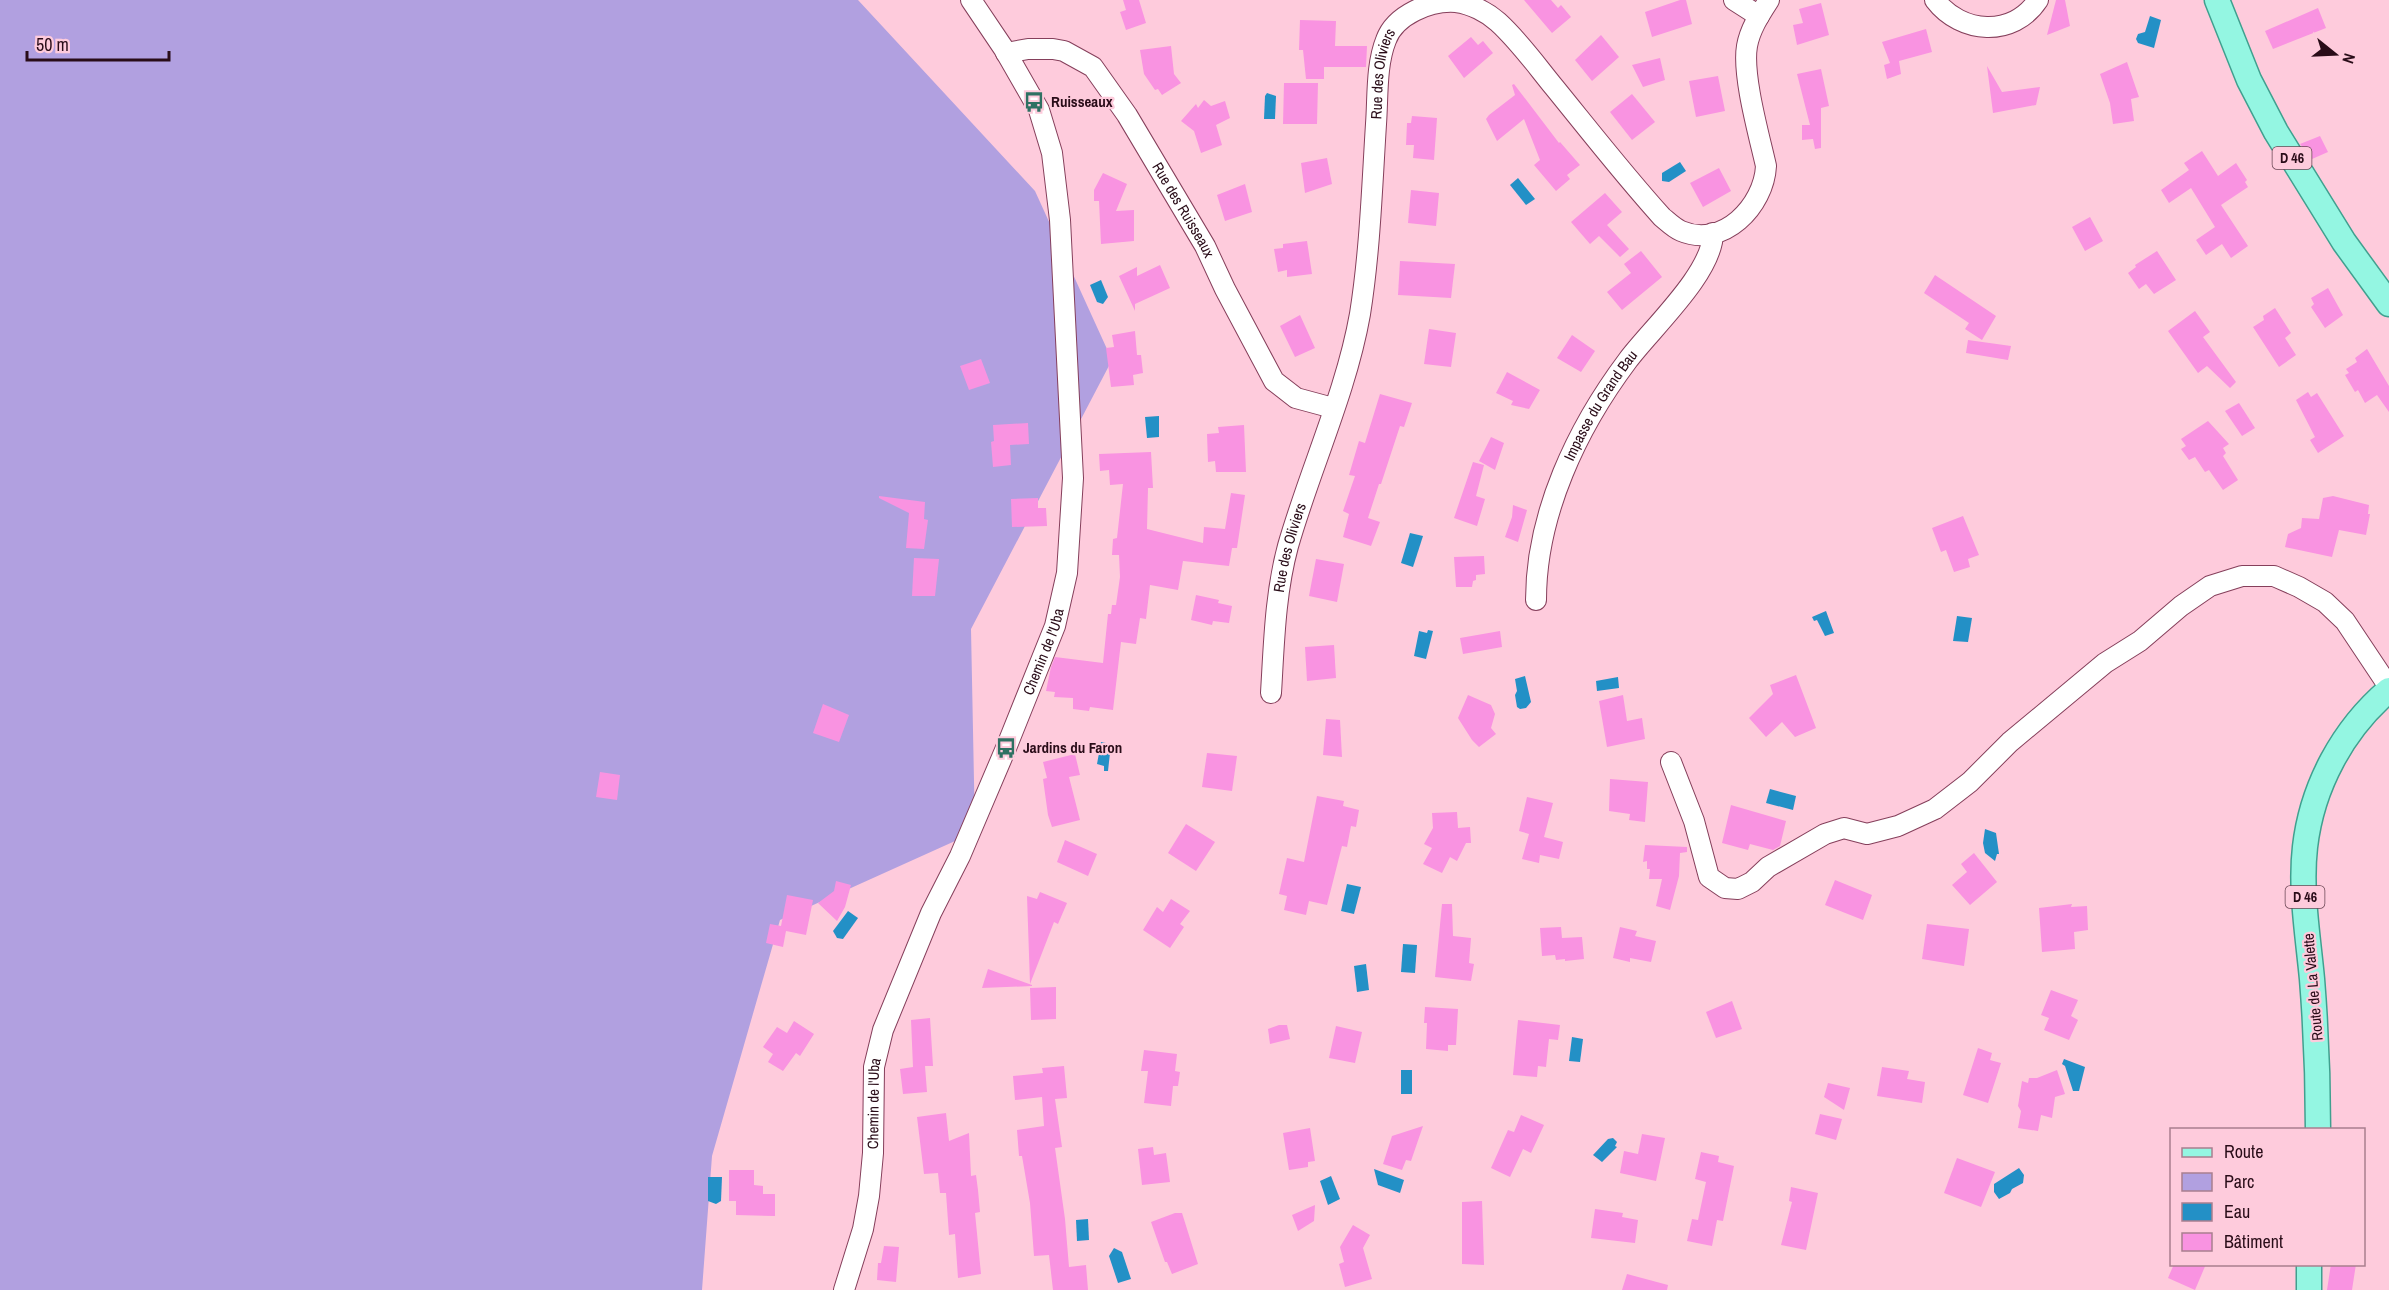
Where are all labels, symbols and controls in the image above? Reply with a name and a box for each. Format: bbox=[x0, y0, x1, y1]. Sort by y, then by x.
scale bar bbox=[27, 24, 170, 62]
street label: Rue des Oliviers bbox=[1365, 24, 1400, 120]
north arrow bbox=[2305, 24, 2365, 84]
text: 50 m bbox=[36, 32, 69, 57]
text: N bbox=[2337, 51, 2361, 67]
bus stop icon: Ruisseaux bbox=[1022, 90, 1046, 114]
place label: Ruisseaux bbox=[1051, 91, 1113, 112]
road number: D 46 bbox=[2272, 147, 2312, 169]
street label: Rue des Ruisseaux bbox=[1147, 158, 1220, 262]
street label: Impasse du Grand Bau bbox=[1558, 345, 1642, 464]
street label: Rue des Oliviers bbox=[1268, 500, 1311, 594]
street label: Chemin de l'Uba bbox=[1017, 606, 1069, 698]
bus stop icon: Jardins du Faron bbox=[994, 736, 1018, 760]
place label: Jardins du Faron bbox=[1023, 737, 1122, 758]
road number: D 46 bbox=[2286, 886, 2324, 908]
street label: Route de La Valette bbox=[2297, 932, 2328, 1042]
street label: Chemin de l'Uba bbox=[862, 1055, 886, 1149]
legend bbox=[2170, 1128, 2365, 1266]
text: Route bbox=[2224, 1139, 2263, 1164]
text: Parc bbox=[2224, 1169, 2254, 1194]
text: Eau bbox=[2224, 1199, 2250, 1224]
text: Bâtiment bbox=[2224, 1229, 2283, 1254]

